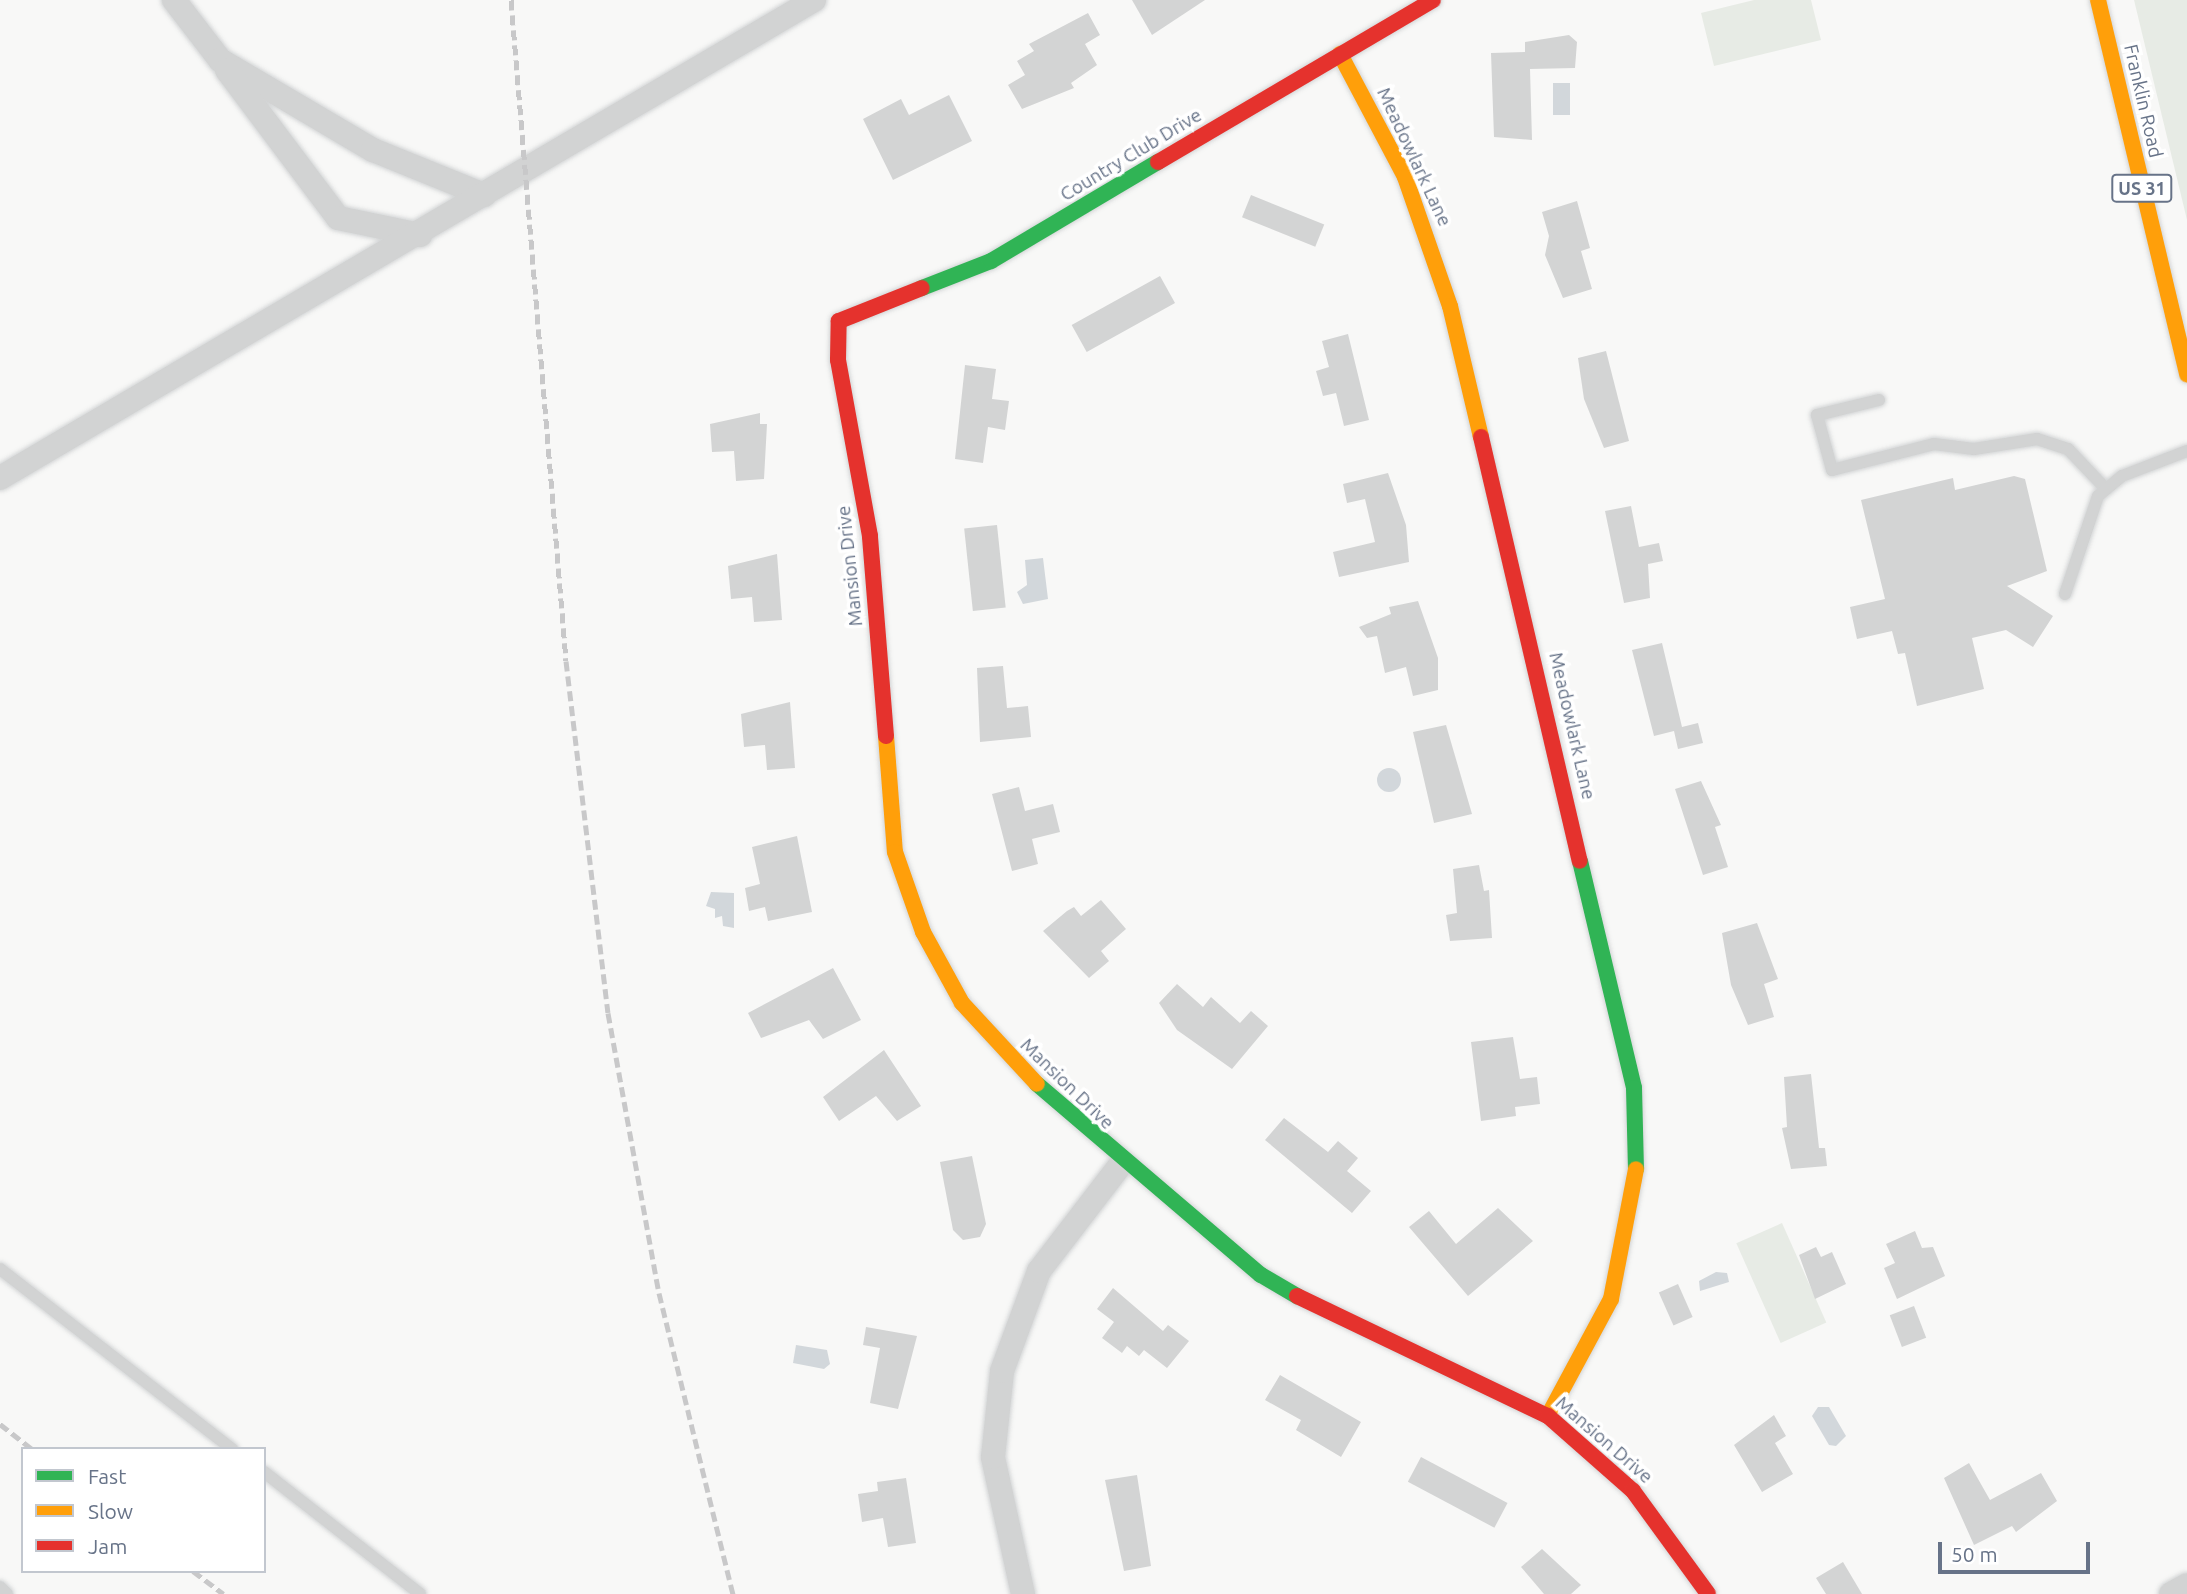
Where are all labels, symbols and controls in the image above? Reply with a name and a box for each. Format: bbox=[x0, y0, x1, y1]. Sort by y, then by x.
street label: Franklin Road bbox=[2119, 42, 2167, 160]
street label: Meadowlark Lane bbox=[1372, 84, 1456, 230]
street label: Country Club Drive bbox=[1056, 104, 1206, 206]
road number: US 31 bbox=[2110, 174, 2174, 202]
street label: Mansion Drive bbox=[832, 505, 868, 627]
street label: Meadowlark Lane bbox=[1544, 650, 1600, 802]
street label: Mansion Drive bbox=[1015, 1034, 1119, 1134]
street label: Mansion Drive bbox=[1551, 1392, 1657, 1488]
legend bbox=[21, 1447, 266, 1573]
text: Fast bbox=[88, 1464, 126, 1488]
text: Slow bbox=[88, 1499, 133, 1523]
scale bar bbox=[1942, 1528, 2094, 1572]
text: Jam bbox=[88, 1534, 127, 1558]
text: 50 m bbox=[1951, 1542, 1998, 1566]

